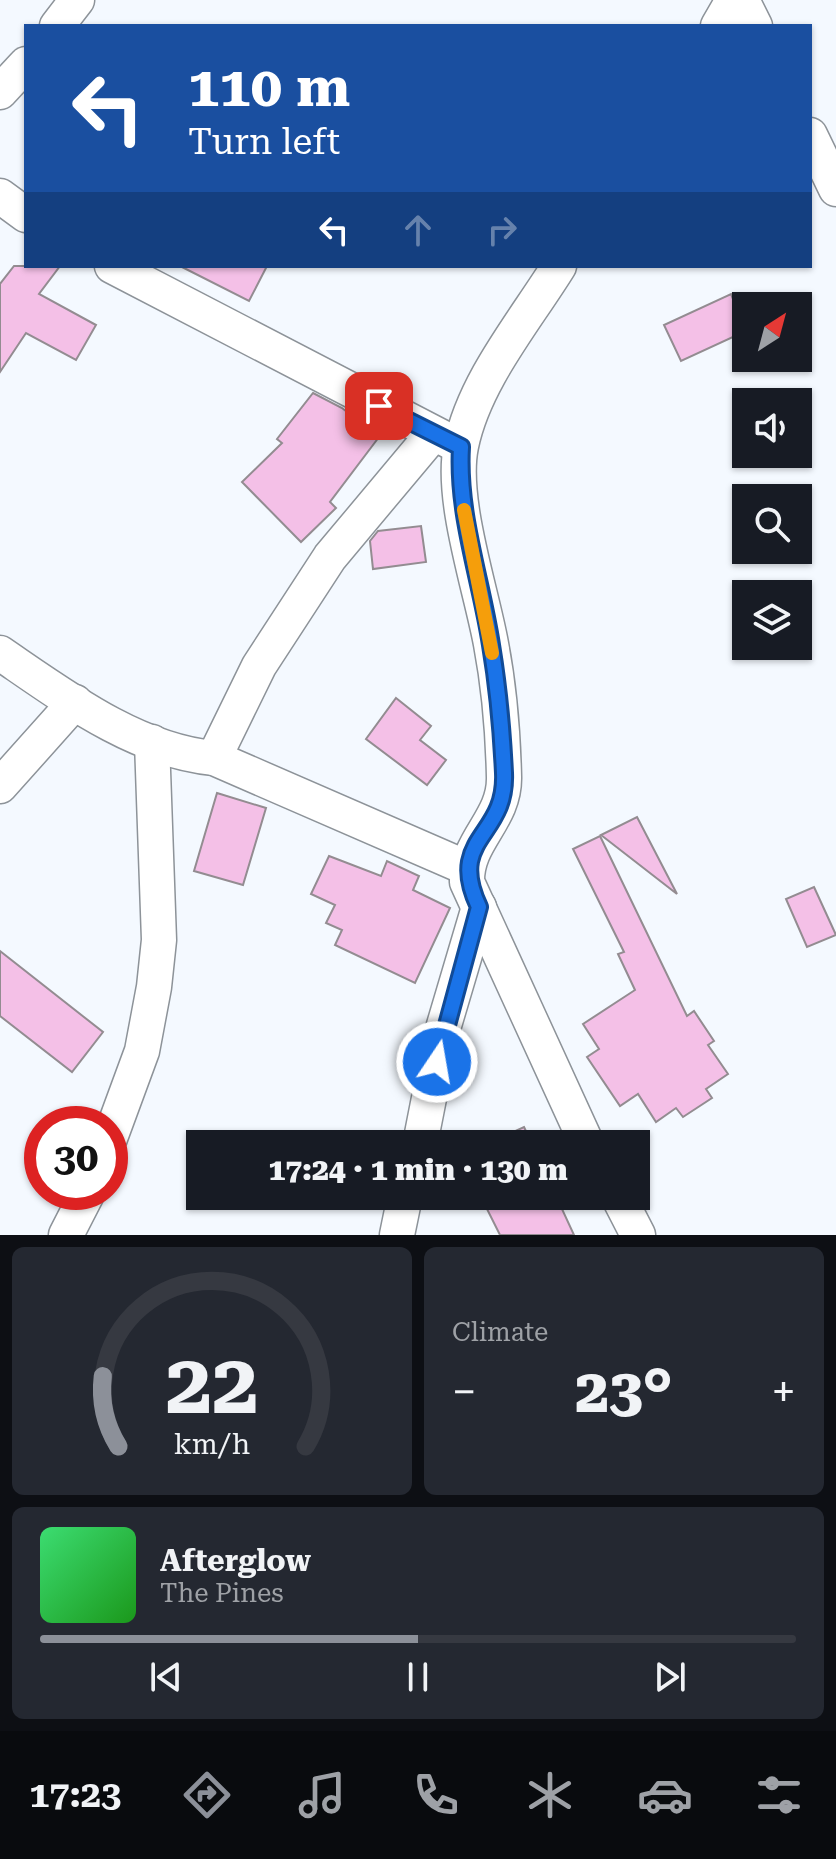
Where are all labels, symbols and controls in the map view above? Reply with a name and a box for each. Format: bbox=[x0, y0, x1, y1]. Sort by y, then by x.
text: 110 m bbox=[188, 54, 350, 120]
icon: left bbox=[56, 56, 160, 160]
text: Turn left bbox=[188, 121, 340, 163]
icon: left bbox=[312, 208, 356, 252]
icon: ahead bbox=[396, 208, 440, 252]
icon: right bbox=[480, 208, 524, 252]
north arrow bbox=[732, 292, 812, 372]
map controls bbox=[732, 292, 812, 660]
pin bbox=[345, 372, 413, 440]
icon: arrive bbox=[357, 384, 401, 428]
button: sound bbox=[732, 388, 812, 468]
button: search bbox=[732, 484, 812, 564]
button: layers bbox=[732, 580, 812, 660]
position arrow bbox=[395, 1020, 479, 1104]
speed limit sign: 30 bbox=[24, 1106, 128, 1210]
text: 17:24 · 1 min · 130 m bbox=[268, 1152, 568, 1187]
text: Climate bbox=[452, 1317, 548, 1347]
text: 22 bbox=[165, 1336, 259, 1433]
text: 23° bbox=[575, 1356, 673, 1427]
text: − bbox=[452, 1366, 477, 1418]
text: + bbox=[771, 1366, 796, 1418]
text: km/h bbox=[174, 1427, 250, 1461]
text: Afterglow bbox=[160, 1543, 311, 1578]
text: The Pines bbox=[160, 1578, 284, 1608]
icon: previous bbox=[144, 1655, 188, 1699]
icon: pause bbox=[396, 1655, 440, 1699]
icon: next bbox=[648, 1655, 692, 1699]
icon: directions bbox=[179, 1767, 235, 1823]
icon: music bbox=[294, 1767, 350, 1823]
icon: phone bbox=[408, 1767, 464, 1823]
icon: climate bbox=[522, 1767, 578, 1823]
icon: car bbox=[637, 1767, 693, 1823]
icon: filters bbox=[751, 1767, 807, 1823]
text: 17:23 bbox=[29, 1774, 121, 1816]

